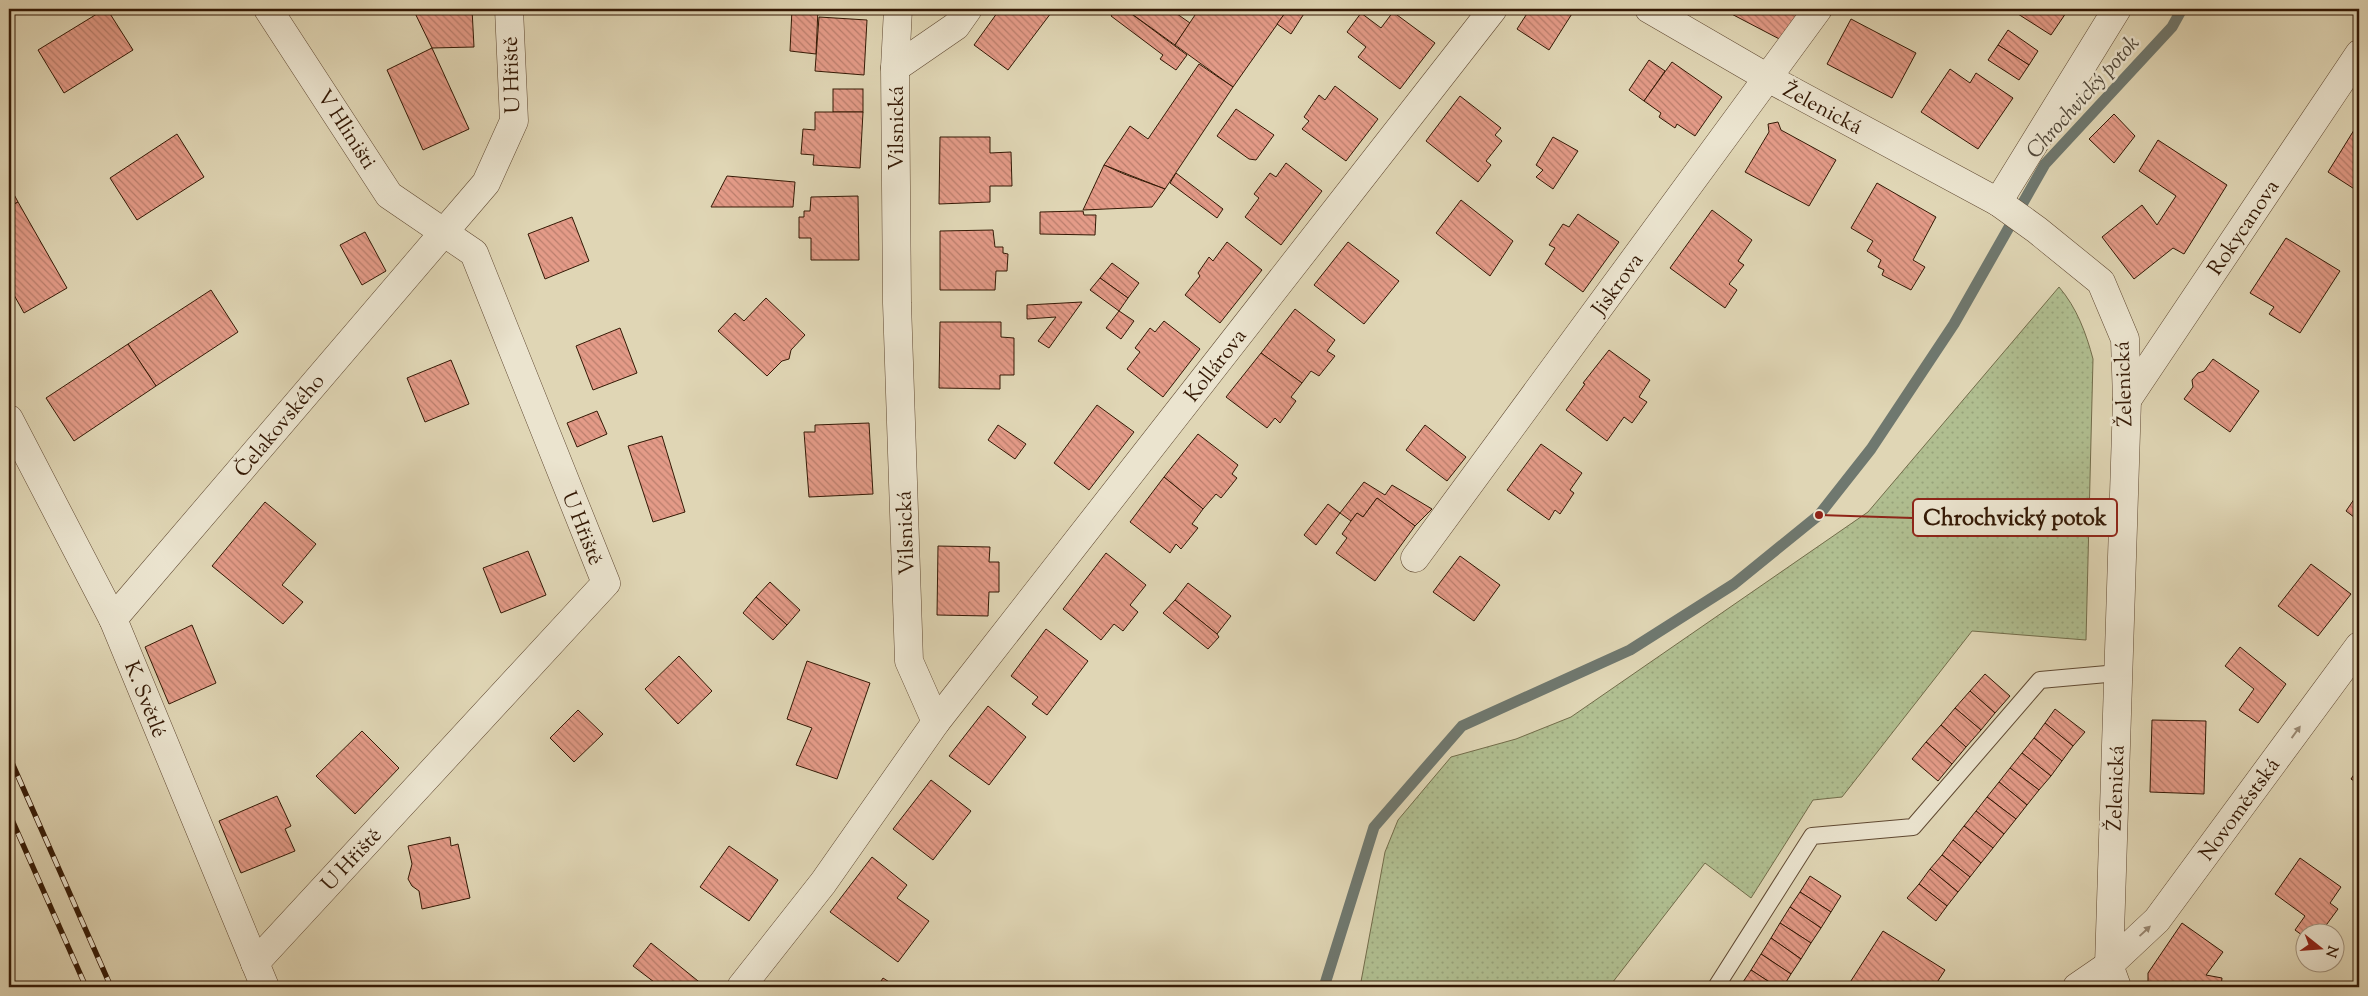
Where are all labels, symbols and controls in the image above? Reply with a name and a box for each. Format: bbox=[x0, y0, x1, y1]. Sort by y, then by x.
water label: Chrochvický potok bbox=[2020, 29, 2148, 167]
street label: U Hřiště bbox=[497, 36, 529, 114]
street label: Želenická bbox=[1777, 76, 1867, 143]
street label: V Hliništi bbox=[308, 84, 382, 176]
street label: Vilsnická bbox=[883, 85, 913, 170]
street label: Rokycanova bbox=[2202, 174, 2288, 282]
street label: Jiskrova bbox=[1585, 247, 1652, 323]
street label: Kollárova bbox=[1178, 323, 1255, 409]
street label: Želenická bbox=[2109, 340, 2141, 427]
street label: Čelakovského bbox=[228, 368, 333, 485]
street label: U Hřiště bbox=[553, 487, 610, 570]
street label: Vilsnická bbox=[891, 490, 923, 576]
callout: Chrochvický potok bbox=[1913, 499, 2117, 536]
text: Chrochvický potok bbox=[1923, 504, 2107, 536]
street label: K. Světlé bbox=[115, 657, 173, 743]
one-way arrow bbox=[2290, 726, 2301, 739]
street label: Želenická bbox=[2101, 744, 2133, 831]
street label: Novoměstská bbox=[2193, 752, 2288, 868]
street label: U Hřiště bbox=[315, 822, 390, 899]
north arrow bbox=[2296, 924, 2346, 974]
one-way arrow bbox=[2138, 926, 2151, 937]
text: N bbox=[2319, 943, 2342, 959]

